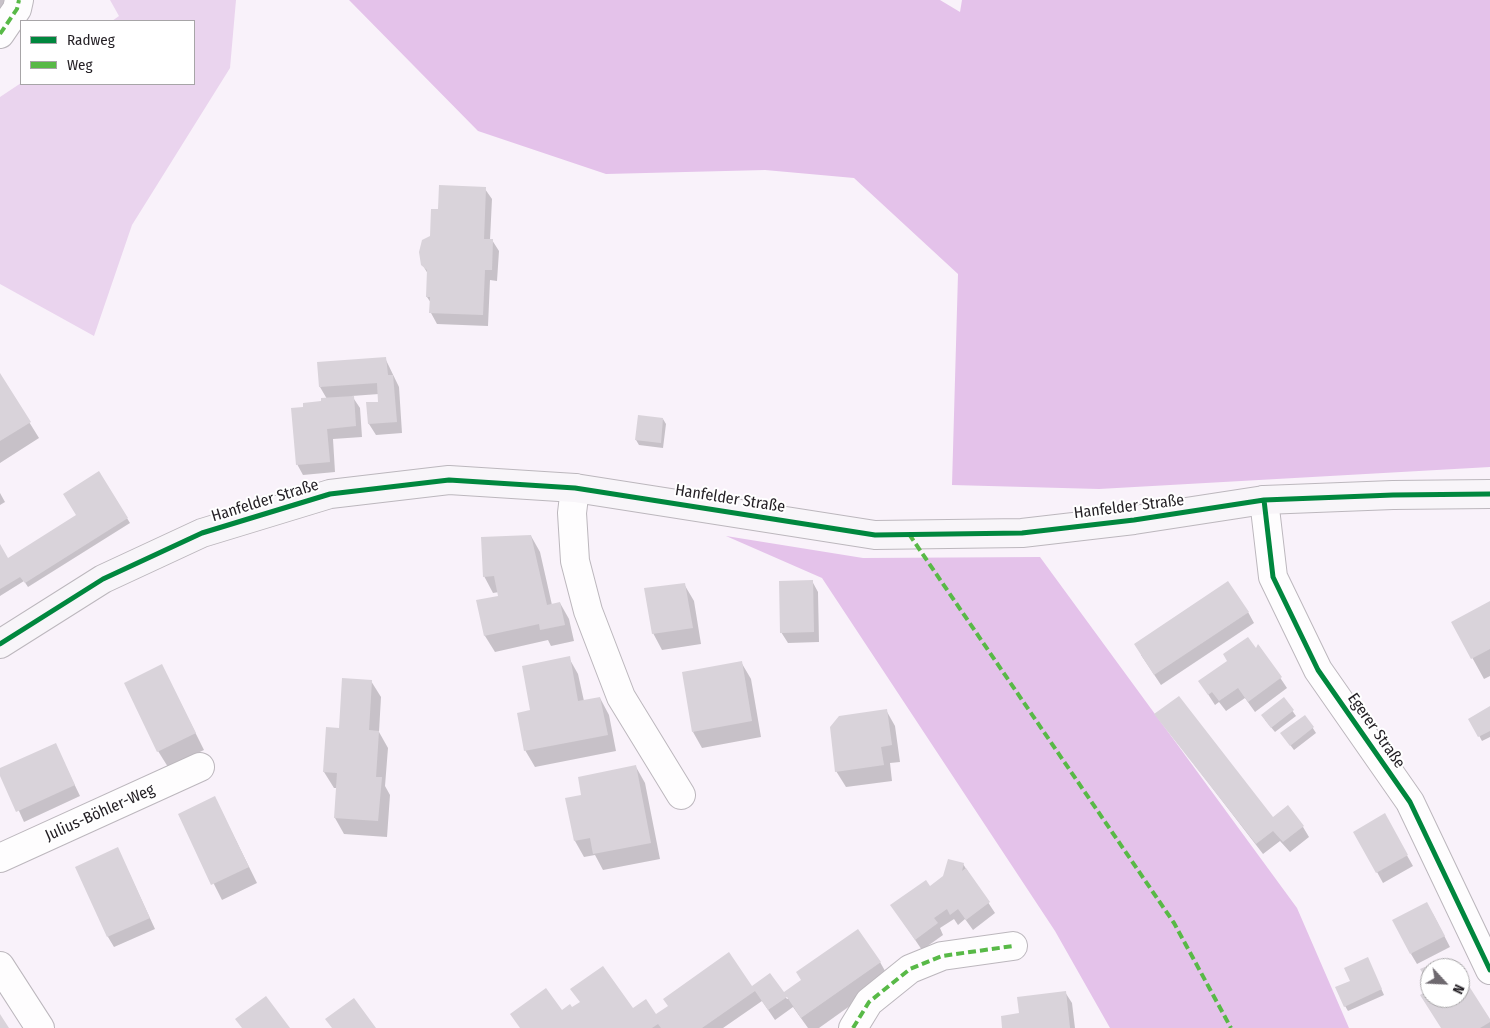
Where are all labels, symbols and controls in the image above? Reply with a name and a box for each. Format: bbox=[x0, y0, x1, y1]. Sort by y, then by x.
legend bbox=[20, 20, 195, 85]
text: Radweg bbox=[67, 31, 115, 49]
text: Weg bbox=[67, 56, 93, 74]
street label: Hanfelder Straße bbox=[209, 476, 321, 526]
street label: Hanfelder Straße bbox=[674, 481, 786, 517]
street label: Hanfelder Straße bbox=[1073, 491, 1185, 523]
street label: Egerer Straße bbox=[1343, 690, 1409, 772]
street label: Julius-Böhler-Weg bbox=[42, 780, 158, 846]
north arrow bbox=[1420, 958, 1470, 1008]
text: N bbox=[1449, 982, 1468, 997]

